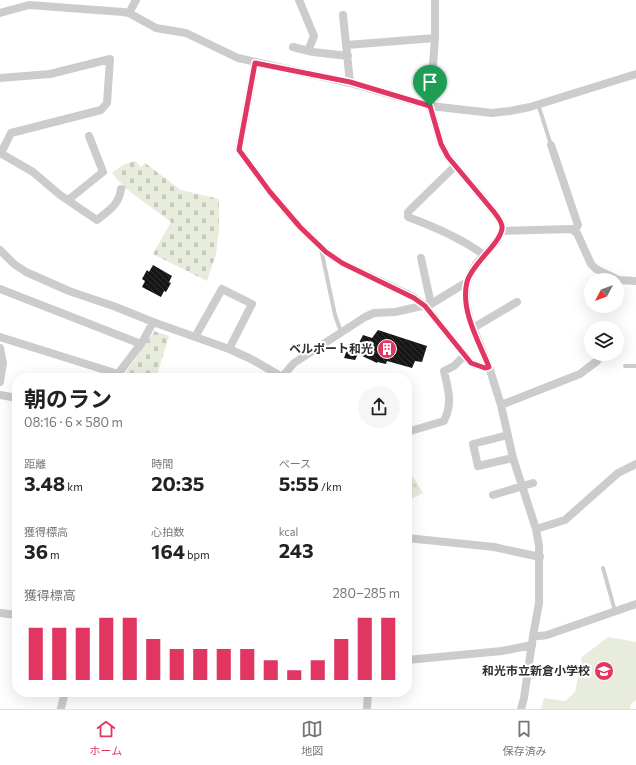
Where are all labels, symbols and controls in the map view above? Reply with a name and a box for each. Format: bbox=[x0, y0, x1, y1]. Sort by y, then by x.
pin bbox=[413, 65, 447, 106]
icon: arrive bbox=[419, 71, 441, 93]
north arrow bbox=[584, 273, 624, 313]
map controls bbox=[584, 273, 624, 361]
button: layers bbox=[584, 321, 624, 361]
building icon: ベルポート和光 bbox=[376, 338, 398, 360]
place label: ベルポート和光 bbox=[289, 341, 373, 355]
text: 朝のラン bbox=[24, 385, 112, 412]
button: share bbox=[358, 386, 400, 428]
text: 08:16 · 6 × 580 m bbox=[24, 414, 123, 430]
text: 距離 bbox=[24, 457, 46, 470]
text: 時間 bbox=[151, 457, 173, 470]
text: ペース bbox=[279, 457, 311, 470]
text: 3.48 bbox=[24, 471, 65, 495]
text: 20:35 bbox=[151, 471, 204, 495]
text: 5:55 bbox=[279, 471, 319, 495]
text: km bbox=[65, 480, 83, 493]
text: /km bbox=[319, 480, 342, 493]
text: 獲得標高 bbox=[24, 525, 68, 538]
text: 心拍数 bbox=[151, 525, 184, 538]
text: kcal bbox=[279, 525, 298, 538]
text: 243 bbox=[279, 538, 314, 562]
text: 36 bbox=[24, 539, 48, 563]
text: 164 bbox=[151, 539, 185, 563]
text: m bbox=[48, 548, 60, 561]
text: bpm bbox=[185, 548, 210, 561]
text: 280–285 m bbox=[332, 585, 400, 601]
text: 獲得標高 bbox=[24, 587, 76, 603]
school or university icon: 和光市立新倉小学校 bbox=[593, 660, 615, 682]
place label: 和光市立新倉小学校 bbox=[482, 663, 590, 677]
tab: ホーム bbox=[90, 718, 122, 758]
tab: 地図 bbox=[301, 718, 323, 758]
tab: 保存済み bbox=[502, 718, 546, 758]

